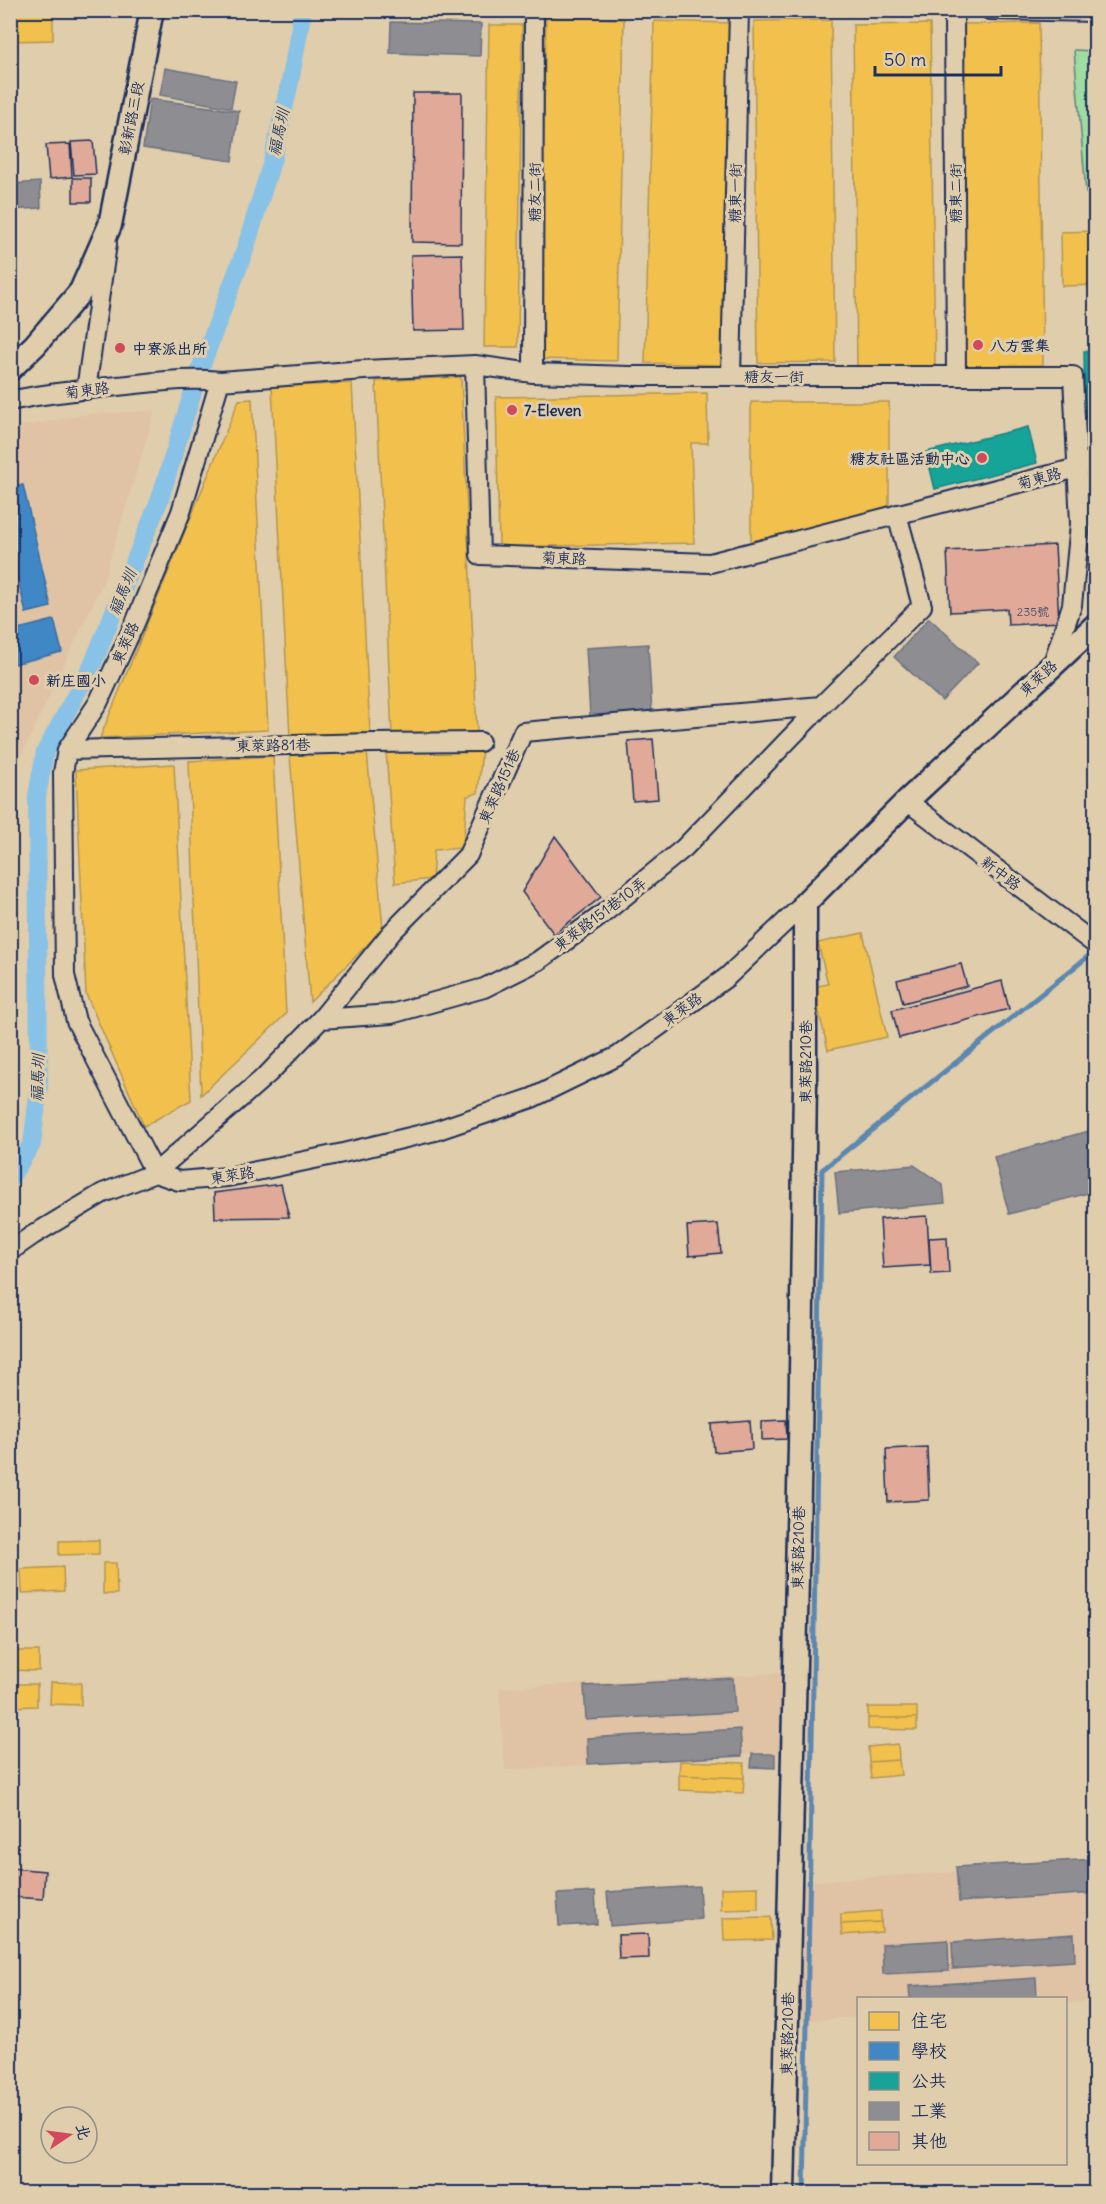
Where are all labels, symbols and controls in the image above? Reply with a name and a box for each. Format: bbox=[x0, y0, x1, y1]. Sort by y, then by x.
scale bar bbox=[875, 39, 1001, 77]
text: 50 m bbox=[884, 48, 926, 71]
street label: 彰新路三段 bbox=[115, 79, 147, 157]
water label: 福馬圳 bbox=[263, 104, 293, 158]
street label: 糖友二街 bbox=[525, 162, 544, 222]
street label: 糖東一街 bbox=[725, 163, 745, 223]
street label: 糖東二街 bbox=[946, 163, 965, 223]
place label: 八方雲集 bbox=[990, 336, 1050, 355]
marker: 八方雲集 bbox=[971, 338, 985, 352]
place label: 中寮派出所 bbox=[132, 339, 207, 358]
marker: 中寮派出所 bbox=[113, 341, 127, 355]
street label: 糖友一街 bbox=[744, 367, 804, 386]
street label: 菊東路 bbox=[64, 378, 110, 402]
place label: 7-Eleven bbox=[524, 401, 582, 420]
marker: 7-Eleven bbox=[505, 403, 519, 417]
place label: 糖友社區活動中心 bbox=[850, 449, 970, 468]
marker: 糖友社區活動中心 bbox=[975, 451, 989, 465]
street label: 菊東路 bbox=[1015, 463, 1063, 493]
street label: 菊東路 bbox=[541, 548, 587, 568]
water label: 福馬圳 bbox=[104, 564, 141, 618]
house number: 235號 bbox=[1017, 604, 1049, 619]
street label: 東萊路 bbox=[107, 619, 143, 667]
street label: 東萊路 bbox=[1015, 656, 1061, 700]
place label: 新庄國小 bbox=[46, 671, 106, 690]
marker: 新庄國小 bbox=[27, 673, 41, 687]
street label: 東萊路81巷 bbox=[236, 735, 310, 755]
street label: 東萊路151巷 bbox=[474, 745, 524, 827]
street label: 新中路 bbox=[977, 852, 1025, 894]
street label: 東萊路151巷10弄 bbox=[550, 873, 650, 955]
street label: 東萊路 bbox=[658, 988, 706, 1030]
street label: 東萊路210巷 bbox=[796, 1020, 815, 1104]
water label: 福馬圳 bbox=[26, 1052, 48, 1102]
street label: 東萊路 bbox=[208, 1162, 256, 1188]
street label: 東萊路210巷 bbox=[788, 1506, 808, 1590]
street label: 東萊路210巷 bbox=[777, 1992, 797, 2076]
legend bbox=[857, 1997, 1067, 2165]
text: 住宅 bbox=[911, 2009, 947, 2032]
text: 學校 bbox=[911, 2039, 947, 2062]
text: 公共 bbox=[911, 2069, 947, 2092]
text: 工業 bbox=[911, 2099, 947, 2122]
north arrow bbox=[39, 2105, 99, 2165]
text: 北 bbox=[72, 2122, 95, 2142]
text: 其他 bbox=[911, 2129, 947, 2152]

